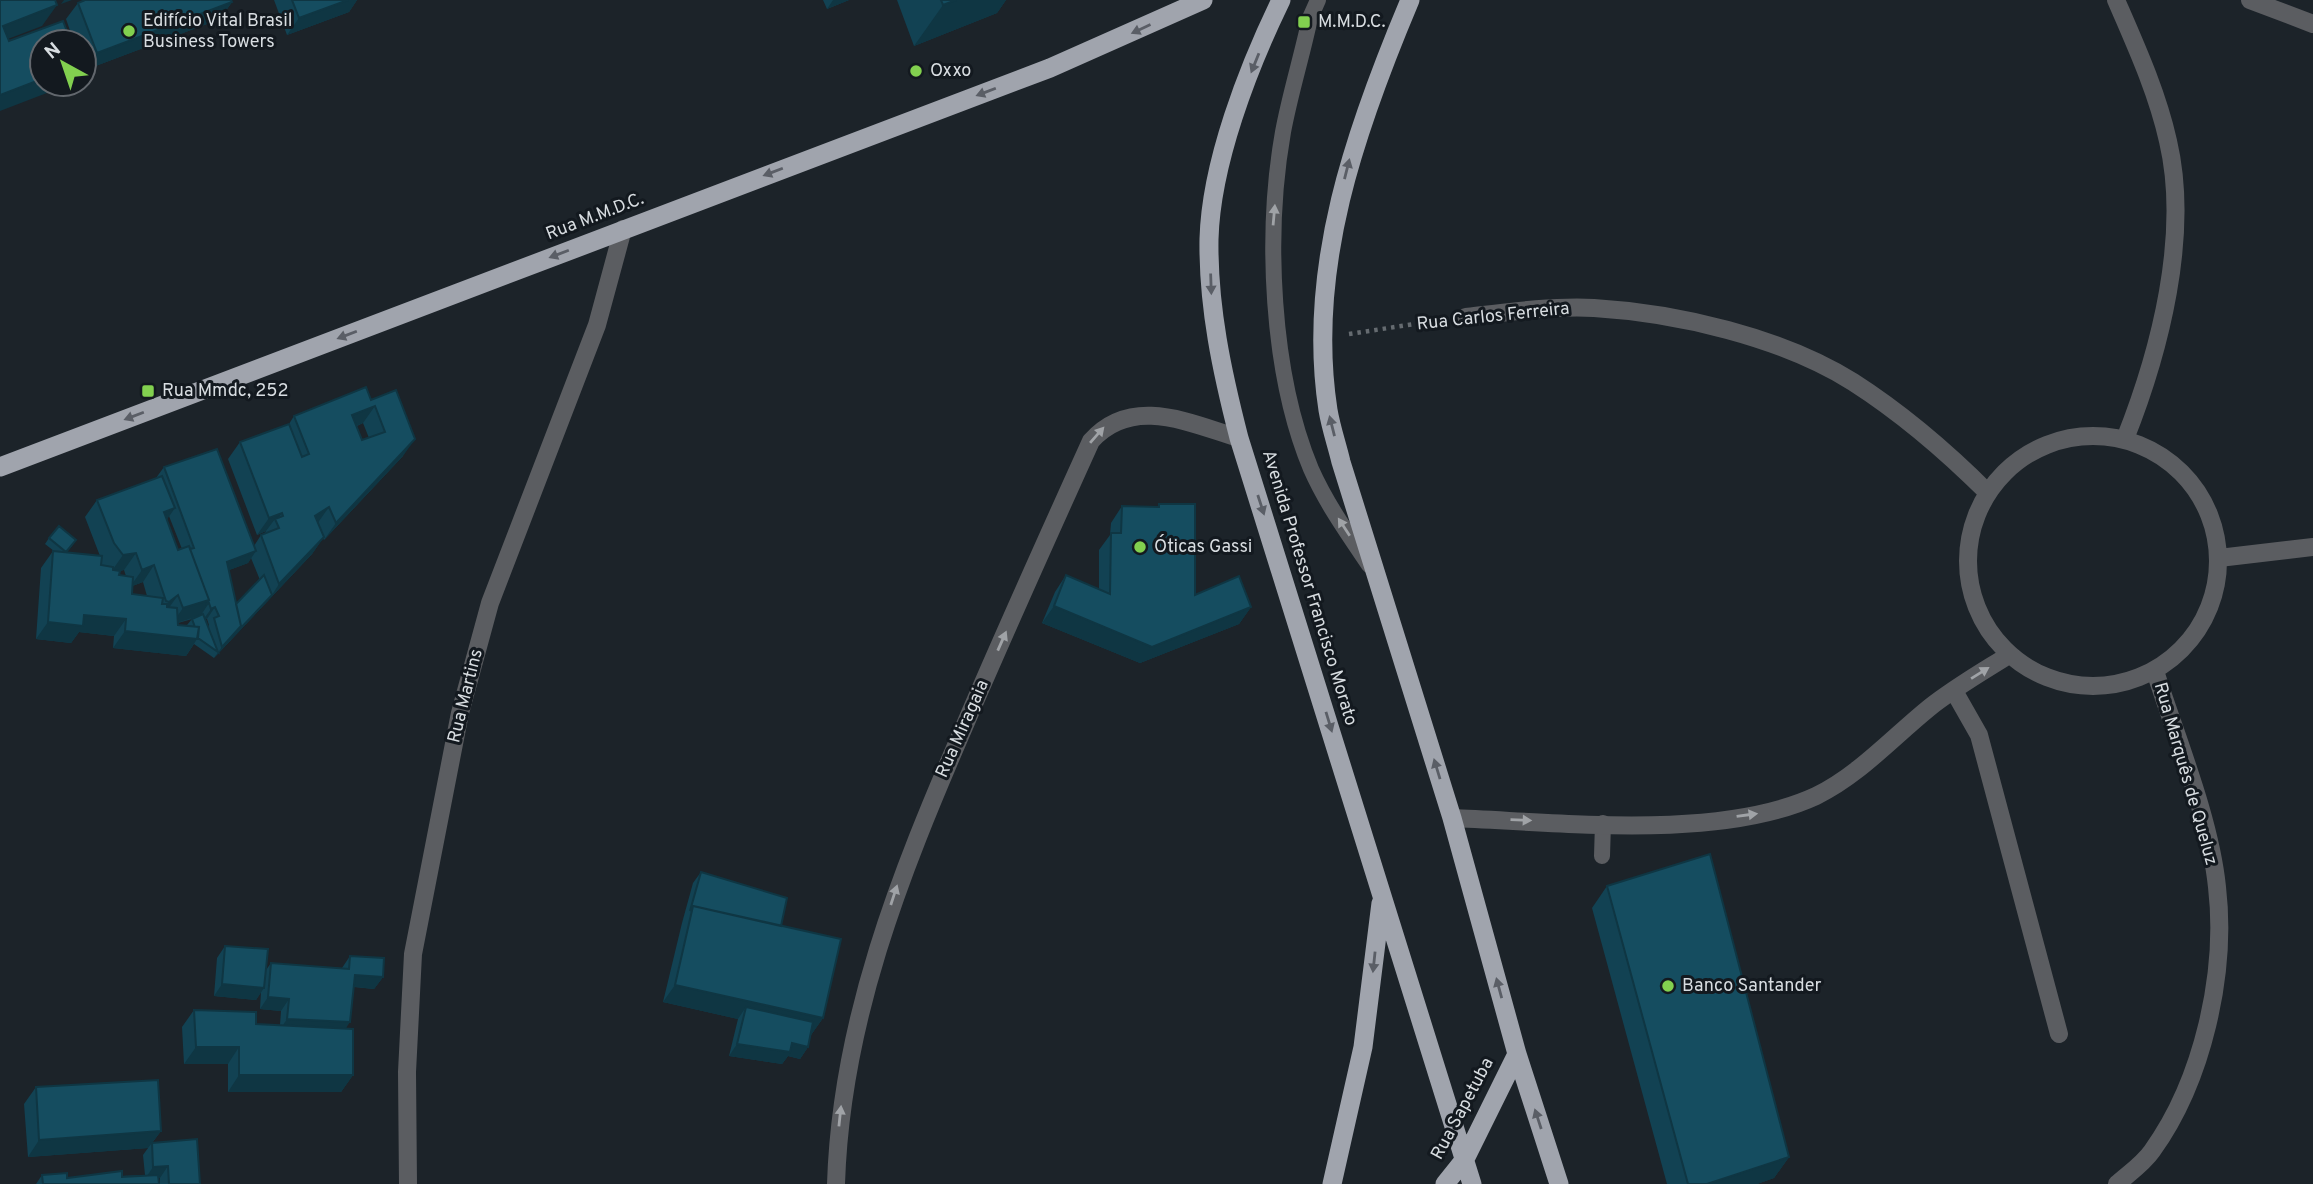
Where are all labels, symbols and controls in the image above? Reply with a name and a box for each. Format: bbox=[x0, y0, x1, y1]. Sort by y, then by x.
place label: Edifício Vital Brasil Business Towers bbox=[143, 10, 293, 54]
place label: M.M.D.C. bbox=[1318, 11, 1386, 34]
marker: M.M.D.C. bbox=[1296, 14, 1312, 30]
marker: Edifício Vital Brasil Business Towers bbox=[121, 23, 137, 39]
one-way arrow bbox=[1131, 23, 1151, 35]
north arrow bbox=[28, 28, 98, 98]
text: N bbox=[40, 38, 66, 65]
one-way arrow bbox=[1249, 53, 1260, 74]
place label: Oxxo bbox=[930, 60, 971, 83]
marker: Oxxo bbox=[908, 63, 924, 79]
one-way arrow bbox=[975, 86, 996, 97]
one-way arrow bbox=[1342, 158, 1353, 180]
one-way arrow bbox=[763, 167, 784, 178]
street label: Rua M.M.D.C. bbox=[543, 188, 647, 246]
one-way arrow bbox=[1269, 204, 1280, 226]
one-way arrow bbox=[549, 248, 570, 259]
one-way arrow bbox=[1205, 273, 1216, 295]
street label: Rua Carlos Ferreira bbox=[1415, 298, 1571, 336]
one-way arrow bbox=[336, 329, 357, 340]
place label: Rua Mmdc, 252 bbox=[162, 380, 288, 403]
marker: Rua Mmdc, 252 bbox=[140, 383, 156, 399]
one-way arrow bbox=[123, 410, 144, 421]
one-way arrow bbox=[1326, 415, 1337, 437]
one-way arrow bbox=[1089, 426, 1105, 444]
street label: Avenida Professor Francisco Morato bbox=[1256, 447, 1362, 729]
one-way arrow bbox=[1256, 495, 1266, 516]
one-way arrow bbox=[1338, 518, 1351, 537]
place label: Óticas Gassi bbox=[1154, 534, 1252, 559]
marker: Óticas Gassi bbox=[1132, 539, 1148, 555]
one-way arrow bbox=[996, 631, 1008, 651]
street label: Rua Martins bbox=[443, 647, 489, 745]
one-way arrow bbox=[1970, 667, 1989, 679]
street label: Rua Miragaia bbox=[931, 676, 995, 782]
street label: Rua Marquês de Queluz bbox=[2148, 680, 2222, 868]
one-way arrow bbox=[1324, 712, 1334, 733]
one-way arrow bbox=[1432, 758, 1442, 779]
one-way arrow bbox=[1736, 809, 1758, 820]
one-way arrow bbox=[1510, 815, 1532, 826]
one-way arrow bbox=[890, 885, 900, 906]
one-way arrow bbox=[1369, 952, 1380, 974]
place label: Banco Santander bbox=[1682, 975, 1822, 998]
one-way arrow bbox=[1493, 977, 1504, 999]
marker: Banco Santander bbox=[1660, 978, 1676, 994]
street label: Rua Sapetuba bbox=[1426, 1054, 1500, 1164]
one-way arrow bbox=[835, 1105, 846, 1127]
one-way arrow bbox=[1532, 1108, 1543, 1129]

